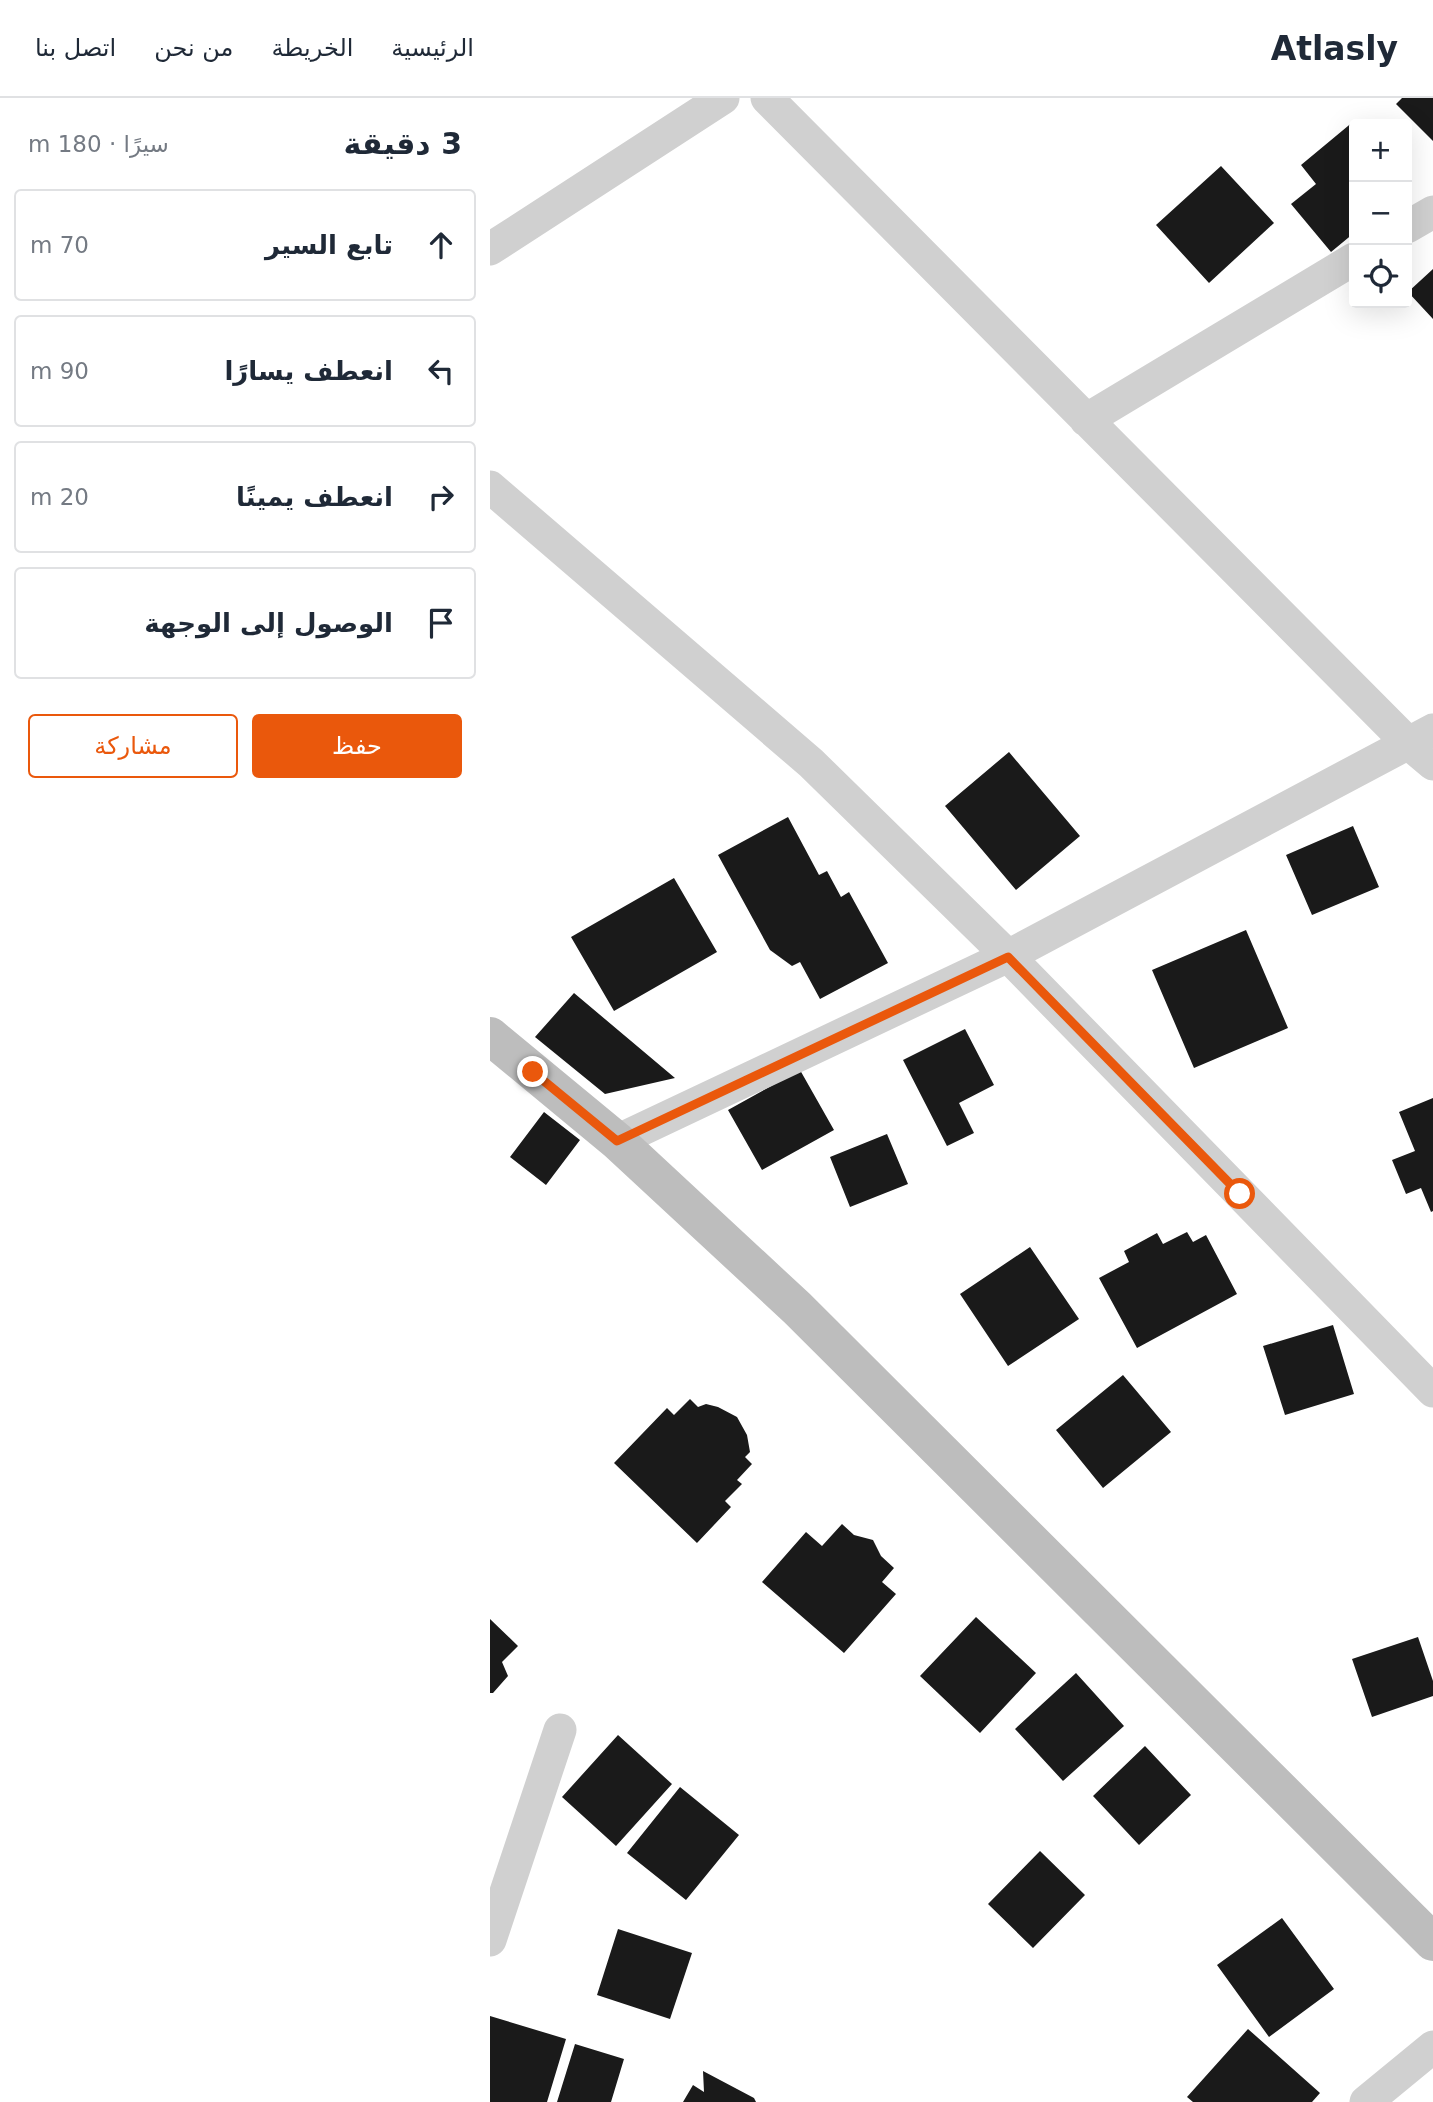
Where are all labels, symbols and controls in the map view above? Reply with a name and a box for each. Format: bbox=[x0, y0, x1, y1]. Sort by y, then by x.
text: Atlasly bbox=[1271, 29, 1398, 68]
text: اتصل بنا bbox=[35, 34, 116, 62]
text: من نحن bbox=[154, 34, 233, 62]
text: الخريطة bbox=[271, 34, 353, 62]
text: الرئيسية bbox=[391, 34, 474, 62]
map controls bbox=[1349, 119, 1412, 308]
button: + bbox=[1349, 119, 1412, 182]
text: 3 دقيقة bbox=[344, 126, 462, 161]
text: سيرًا · 180 m bbox=[28, 131, 169, 157]
button: − bbox=[1349, 182, 1412, 245]
icon: ahead bbox=[422, 226, 460, 264]
text: تابع السير bbox=[265, 230, 393, 260]
text: 70 m bbox=[30, 232, 89, 258]
button: locate bbox=[1349, 245, 1412, 308]
icon: left bbox=[422, 352, 460, 390]
text: انعطف يسارًا bbox=[224, 356, 393, 386]
text: 90 m bbox=[30, 358, 89, 384]
icon: right bbox=[422, 478, 460, 516]
text: انعطف يمينًا bbox=[236, 482, 393, 512]
text: 20 m bbox=[30, 484, 89, 510]
icon: arrive bbox=[422, 604, 460, 642]
text: الوصول إلى الوجهة bbox=[144, 608, 393, 638]
button: مشاركة bbox=[28, 714, 238, 778]
button: حفظ bbox=[252, 714, 462, 778]
route end bbox=[517, 1056, 548, 1087]
route start bbox=[1224, 1178, 1255, 1209]

